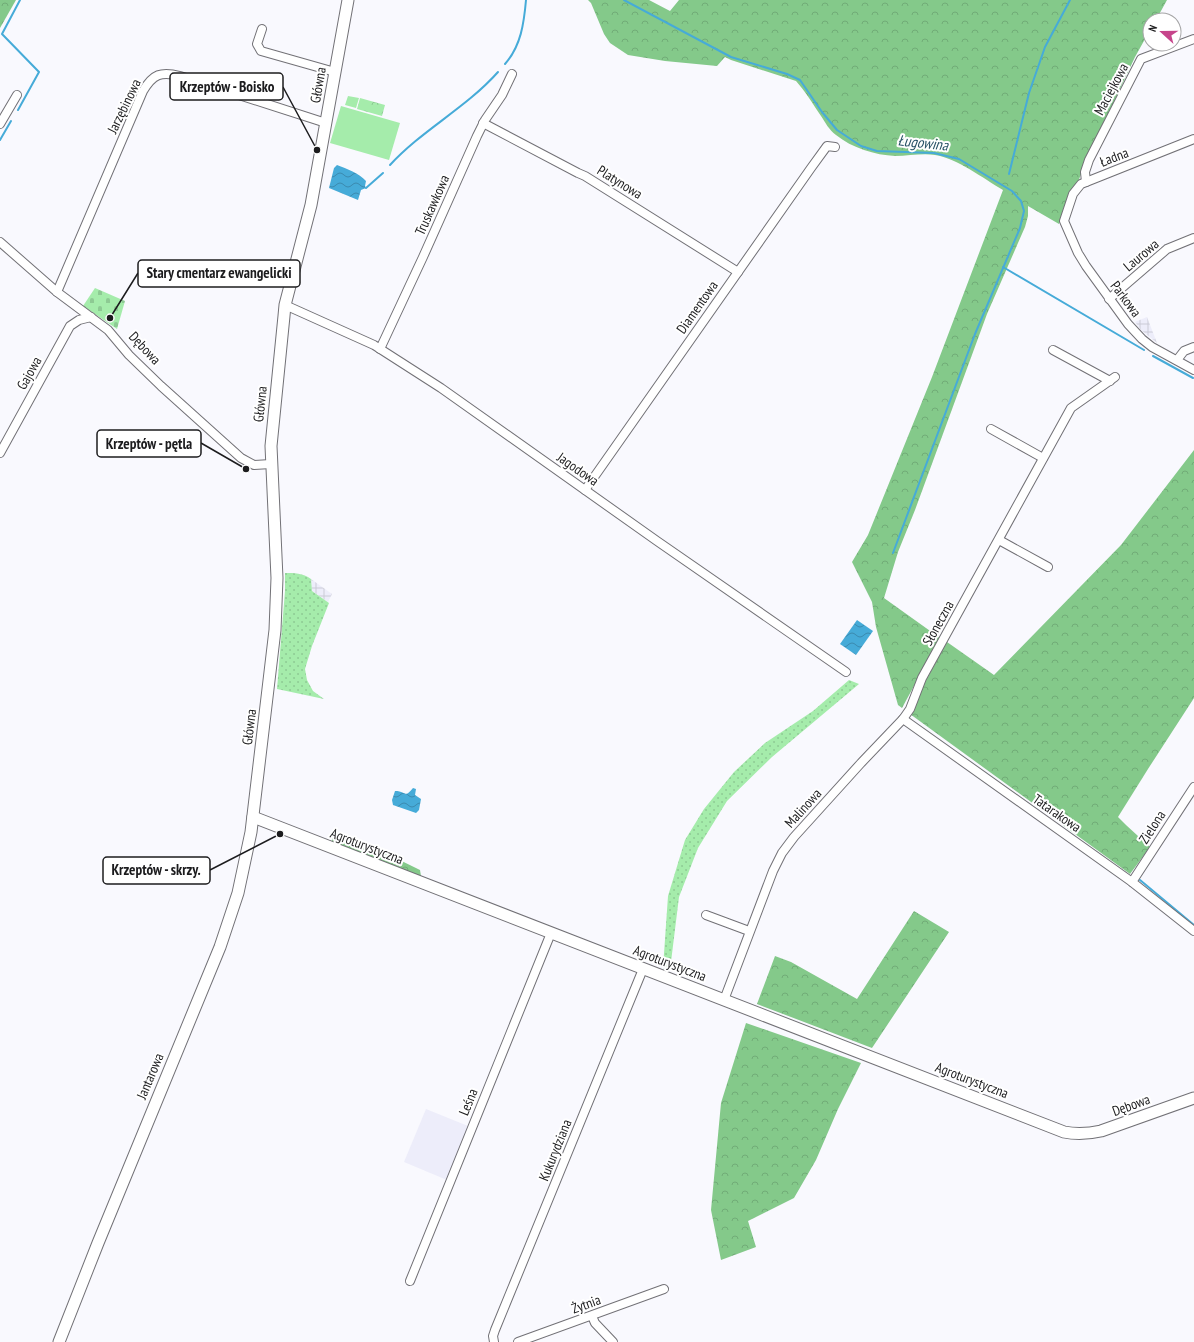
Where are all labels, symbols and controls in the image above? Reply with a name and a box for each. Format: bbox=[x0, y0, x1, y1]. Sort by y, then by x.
north arrow bbox=[1142, 12, 1182, 52]
text: N bbox=[1145, 23, 1160, 34]
street label: Maciejkowa bbox=[1090, 60, 1132, 118]
street label: Główna bbox=[306, 66, 330, 104]
callout: Krzeptów - Boisko bbox=[170, 73, 283, 100]
street label: Jarzębinowa bbox=[103, 76, 145, 137]
text: Krzeptów - Boisko bbox=[180, 77, 275, 96]
water label: Ługowina bbox=[897, 130, 950, 155]
street label: Ładna bbox=[1097, 143, 1131, 171]
street label: Platynowa bbox=[594, 161, 646, 203]
street label: Truskawkowa bbox=[411, 172, 453, 238]
street label: Laurowa bbox=[1120, 235, 1162, 275]
callout: Stary cmentarz ewangelicki bbox=[138, 260, 300, 287]
text: Stary cmentarz ewangelicki bbox=[146, 263, 292, 282]
street label: Diamentowa bbox=[672, 277, 722, 337]
street label: Parkowa bbox=[1107, 277, 1145, 321]
street label: Dębowa bbox=[125, 328, 165, 368]
street label: Gajowa bbox=[13, 353, 45, 393]
street label: Główna bbox=[249, 385, 271, 423]
callout: Krzeptów - pętla bbox=[97, 430, 201, 457]
text: Krzeptów - pętla bbox=[106, 434, 192, 453]
street label: Jagodowa bbox=[553, 448, 602, 490]
street label: Słoneczna bbox=[918, 597, 958, 649]
street label: Główna bbox=[238, 708, 260, 746]
street label: Malinowa bbox=[781, 785, 825, 831]
street label: Tatarakowa bbox=[1029, 790, 1085, 836]
street label: Zielona bbox=[1135, 807, 1169, 847]
street label: Agroturystyczna bbox=[328, 824, 406, 868]
callout: Krzeptów - skrzy. bbox=[103, 857, 210, 884]
text: Krzeptów - skrzy. bbox=[111, 860, 201, 879]
street label: Agroturystyczna bbox=[631, 941, 709, 985]
street label: Jantarowa bbox=[132, 1050, 168, 1103]
street label: Agroturystyczna bbox=[933, 1058, 1011, 1102]
street label: Leśna bbox=[455, 1086, 481, 1118]
street label: Dębowa bbox=[1110, 1090, 1152, 1120]
street label: Kukurydziana bbox=[535, 1117, 575, 1183]
street label: Żytnia bbox=[569, 1290, 603, 1318]

